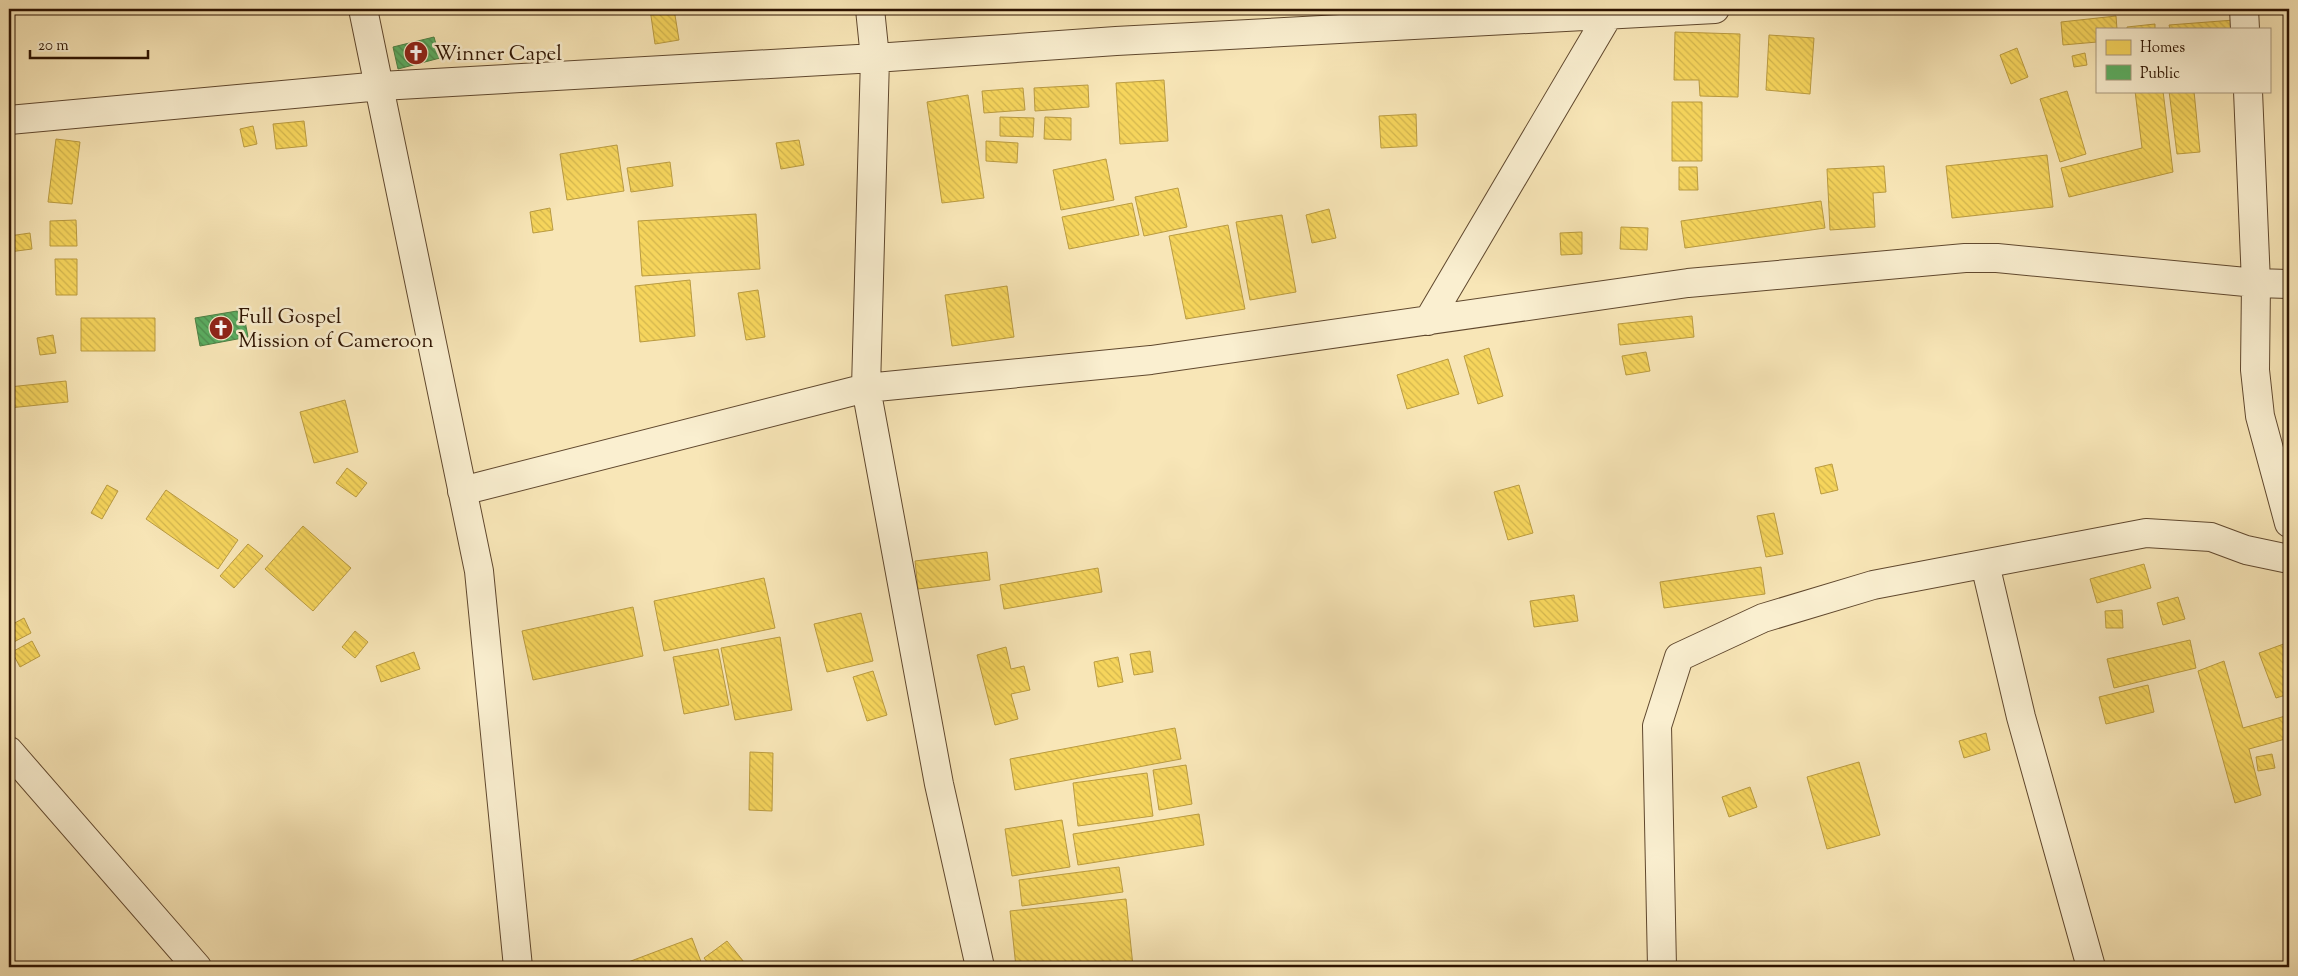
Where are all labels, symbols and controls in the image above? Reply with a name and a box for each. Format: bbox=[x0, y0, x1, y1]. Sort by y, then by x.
scale bar bbox=[30, 28, 148, 60]
legend bbox=[2096, 28, 2270, 92]
text: 20 m bbox=[38, 36, 69, 57]
text: Homes bbox=[2140, 38, 2185, 59]
church icon: Winner Capel bbox=[403, 40, 429, 66]
place label: Winner Capel bbox=[434, 40, 562, 70]
text: Public bbox=[2140, 64, 2180, 85]
place label: Full Gospel Mission of Cameroon bbox=[238, 303, 434, 357]
church icon: Full Gospel Mission of Cameroon bbox=[208, 315, 234, 341]

